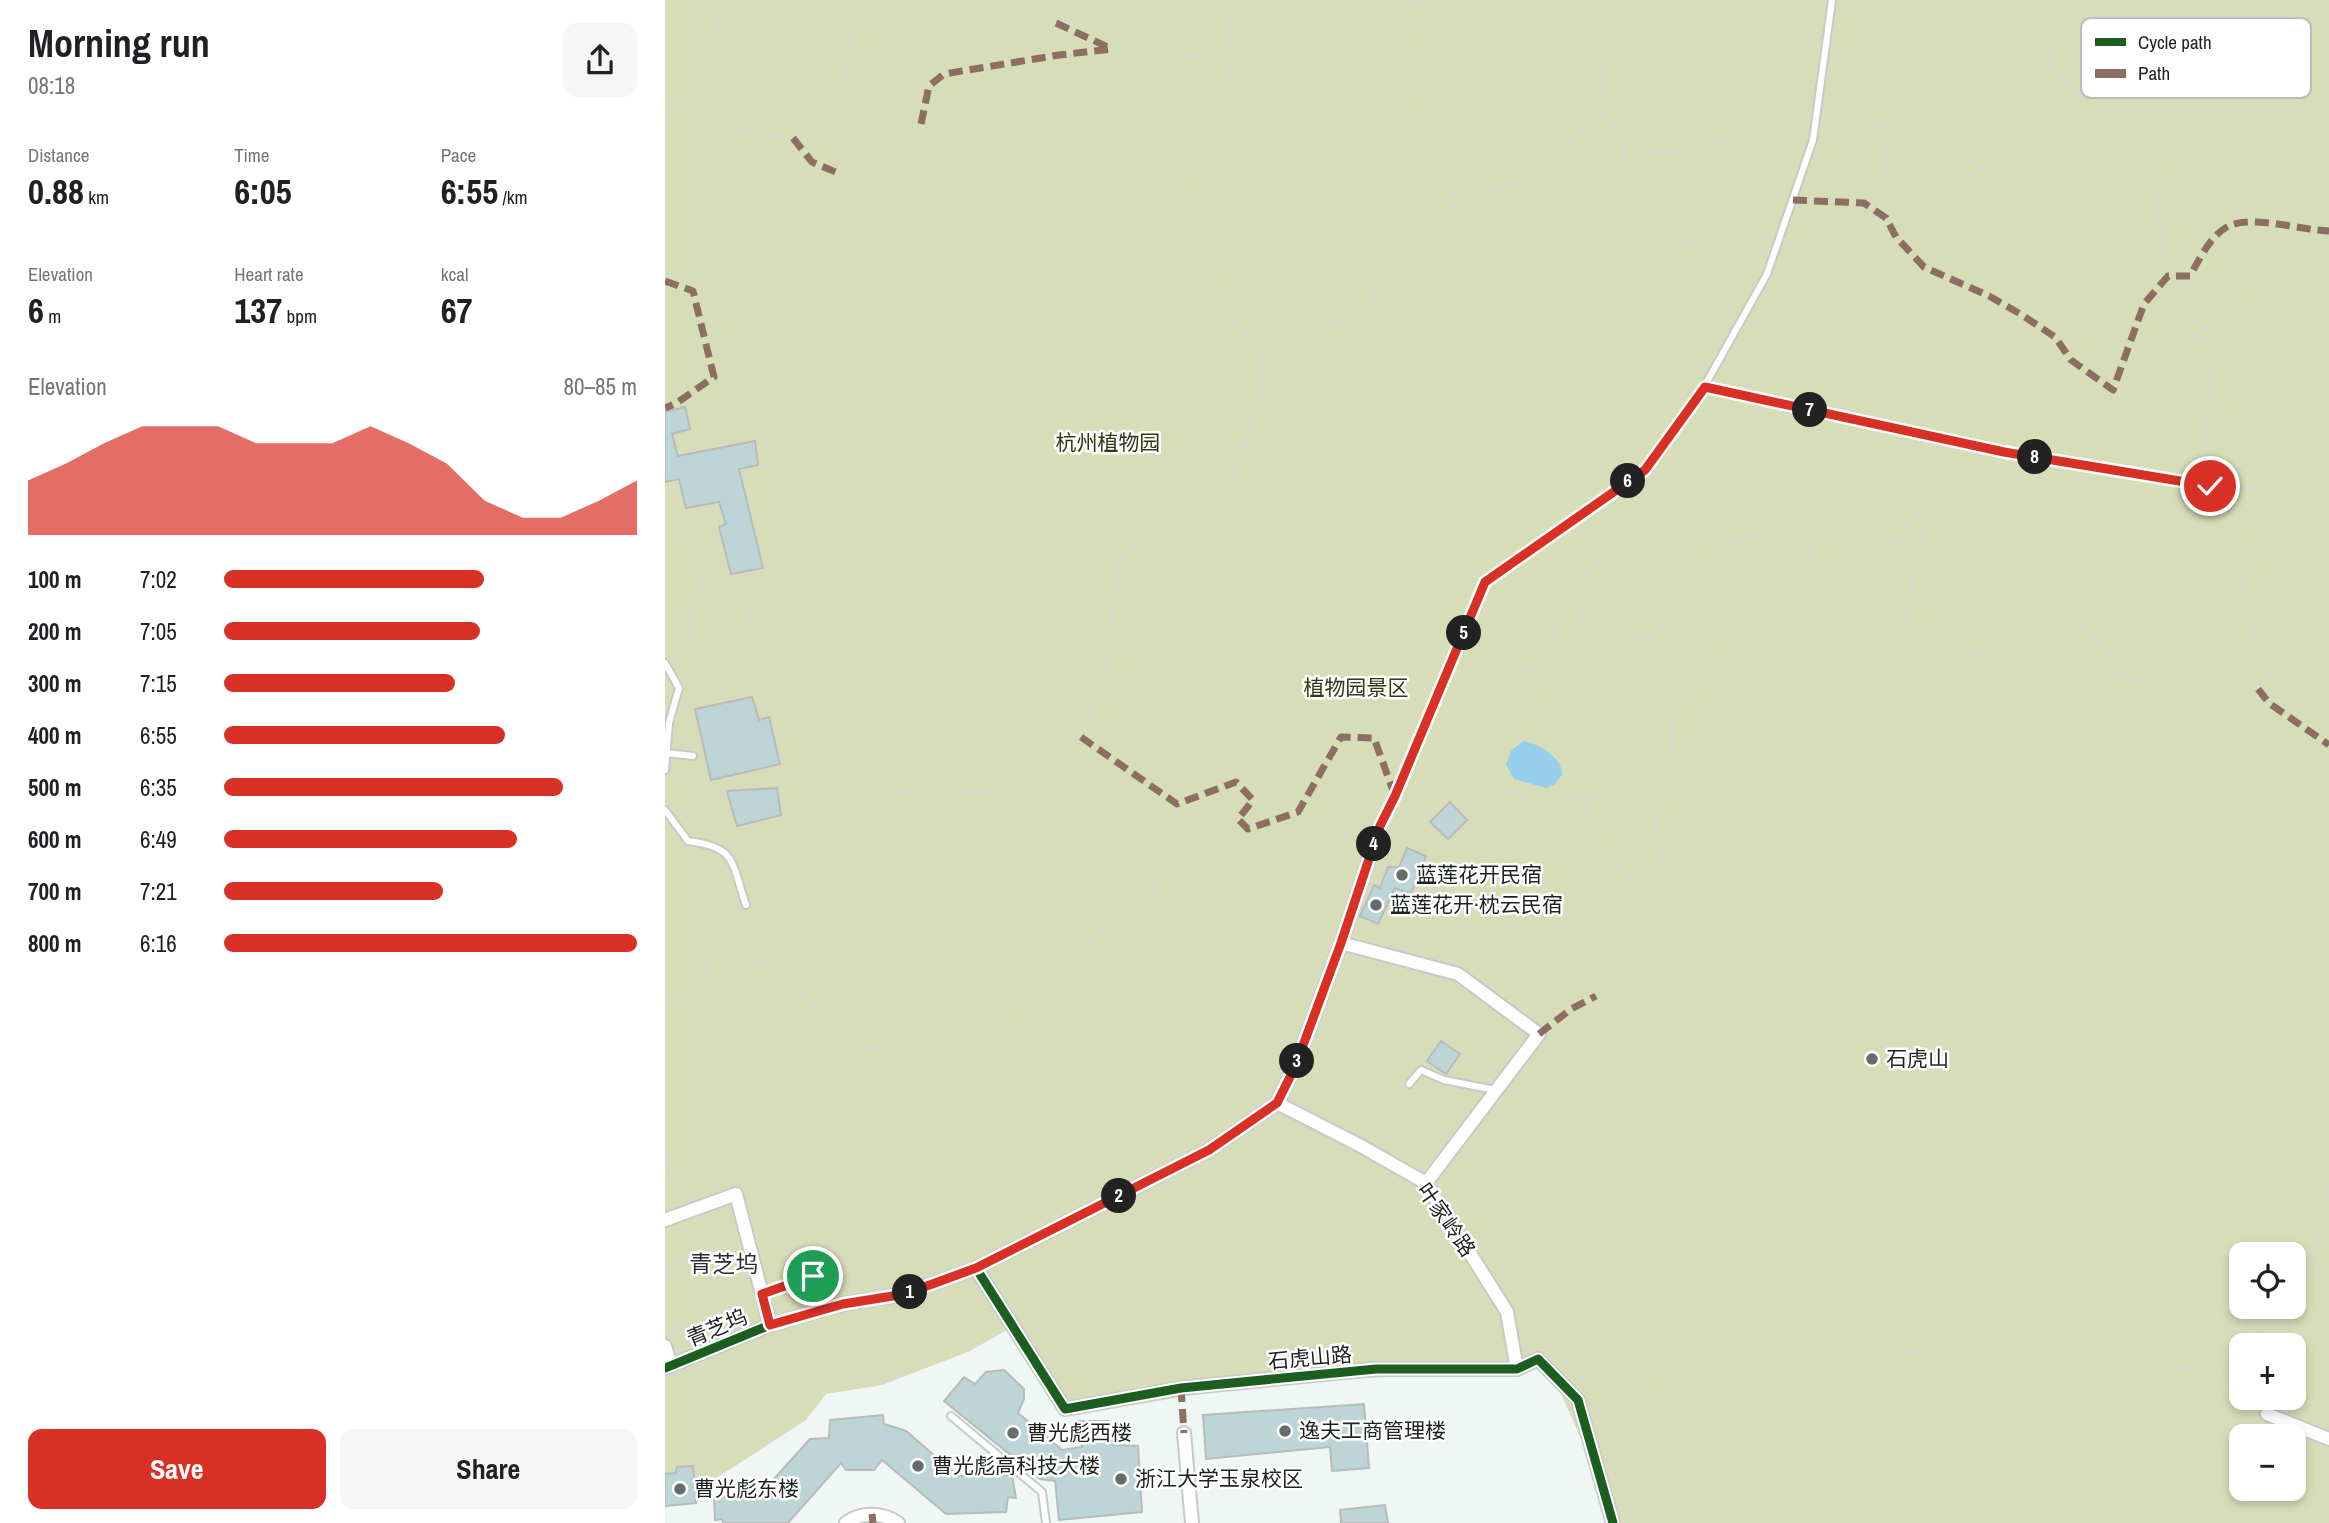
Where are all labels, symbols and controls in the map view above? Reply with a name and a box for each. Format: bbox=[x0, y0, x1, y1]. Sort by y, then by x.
text: Morning run bbox=[28, 18, 210, 69]
legend bbox=[2081, 18, 2311, 98]
button: share bbox=[563, 23, 637, 97]
text: Cycle path bbox=[2138, 29, 2212, 55]
text: Path bbox=[2138, 60, 2170, 86]
text: 08:18 bbox=[28, 70, 75, 101]
text: Distance bbox=[28, 142, 89, 168]
text: Time bbox=[234, 142, 269, 168]
text: Pace bbox=[441, 142, 476, 168]
text: 0.88 bbox=[28, 168, 84, 215]
text: 6:05 bbox=[234, 168, 292, 215]
text: 6:55 bbox=[441, 168, 498, 215]
text: km bbox=[84, 184, 109, 210]
text: /km bbox=[498, 184, 528, 210]
text: Elevation bbox=[28, 261, 93, 287]
text: Heart rate bbox=[234, 261, 304, 287]
text: kcal bbox=[441, 261, 468, 287]
text: 6 bbox=[28, 287, 44, 334]
text: 137 bbox=[234, 287, 282, 334]
text: 67 bbox=[441, 287, 473, 334]
text: m bbox=[44, 303, 61, 329]
text: bpm bbox=[282, 303, 317, 329]
text: Elevation bbox=[28, 371, 107, 402]
text: 80–85 m bbox=[564, 371, 637, 402]
pin: 7 bbox=[1793, 392, 1827, 428]
text: 7 bbox=[1805, 396, 1814, 422]
park label: 杭州植物园 bbox=[1056, 428, 1161, 457]
pin: 8 bbox=[2017, 440, 2053, 475]
text: 8 bbox=[2030, 443, 2039, 469]
pin bbox=[2180, 456, 2240, 516]
pin: 6 bbox=[1611, 463, 1646, 498]
text: 6 bbox=[1623, 467, 1632, 493]
icon: check bbox=[2191, 467, 2229, 505]
text: 100 m bbox=[28, 564, 81, 595]
text: 7:02 bbox=[140, 564, 177, 595]
text: 200 m bbox=[28, 616, 81, 647]
text: 7:05 bbox=[140, 616, 177, 647]
pin: 5 bbox=[1447, 616, 1481, 650]
text: 5 bbox=[1459, 619, 1468, 645]
text: 300 m bbox=[28, 668, 81, 699]
text: 7:15 bbox=[140, 668, 177, 699]
park label: 植物园景区 bbox=[1304, 673, 1409, 702]
text: 400 m bbox=[28, 720, 81, 751]
text: 6:55 bbox=[140, 720, 177, 751]
text: 500 m bbox=[28, 772, 81, 803]
text: 6:35 bbox=[140, 772, 177, 803]
text: 600 m bbox=[28, 824, 81, 855]
text: 6:49 bbox=[140, 824, 177, 855]
pin: 4 bbox=[1357, 826, 1391, 862]
text: 4 bbox=[1369, 830, 1378, 856]
place label: 蓝莲花开民宿 bbox=[1416, 860, 1542, 889]
marker: 蓝莲花开民宿 bbox=[1394, 867, 1410, 883]
text: 700 m bbox=[28, 876, 81, 907]
text: 7:21 bbox=[140, 876, 177, 907]
place label: 蓝莲花开·枕云民宿 bbox=[1390, 890, 1563, 919]
marker: 蓝莲花开·枕云民宿 bbox=[1368, 897, 1384, 913]
text: 800 m bbox=[28, 928, 81, 959]
text: 6:16 bbox=[140, 928, 177, 959]
pin: 3 bbox=[1279, 1044, 1315, 1078]
place label: 石虎山 bbox=[1886, 1044, 1949, 1073]
text: 3 bbox=[1292, 1047, 1301, 1073]
marker: 石虎山 bbox=[1864, 1051, 1880, 1067]
street label: 叶家岭路 bbox=[1410, 1177, 1482, 1262]
pin: 2 bbox=[1101, 1178, 1137, 1214]
text: 2 bbox=[1114, 1182, 1123, 1208]
map controls bbox=[2229, 1242, 2306, 1501]
button: locate bbox=[2229, 1242, 2306, 1319]
pin bbox=[783, 1246, 843, 1306]
district label: 青芝坞 bbox=[690, 1248, 759, 1279]
icon: arrive bbox=[794, 1257, 832, 1295]
pin: 1 bbox=[893, 1274, 927, 1310]
text: 1 bbox=[905, 1278, 914, 1304]
street label: 青芝坞 bbox=[682, 1302, 751, 1353]
button: + bbox=[2229, 1333, 2306, 1410]
street label: 石虎山路 bbox=[1267, 1339, 1353, 1376]
place label: 逸夫工商管理楼 bbox=[1299, 1416, 1446, 1445]
place label: 曹光彪西楼 bbox=[1027, 1418, 1132, 1447]
marker: 逸夫工商管理楼 bbox=[1277, 1423, 1293, 1439]
button: − bbox=[2229, 1424, 2306, 1501]
marker: 曹光彪西楼 bbox=[1005, 1425, 1021, 1441]
button: Save bbox=[28, 1429, 326, 1509]
button: Share bbox=[340, 1429, 637, 1509]
place label: 曹光彪高科技大楼 bbox=[932, 1451, 1100, 1480]
marker: 曹光彪高科技大楼 bbox=[910, 1458, 926, 1474]
place label: 浙江大学玉泉校区 bbox=[1135, 1464, 1303, 1493]
marker: 浙江大学玉泉校区 bbox=[1113, 1471, 1129, 1487]
place label: 曹光彪东楼 bbox=[694, 1474, 799, 1503]
marker: 曹光彪东楼 bbox=[672, 1481, 688, 1497]

